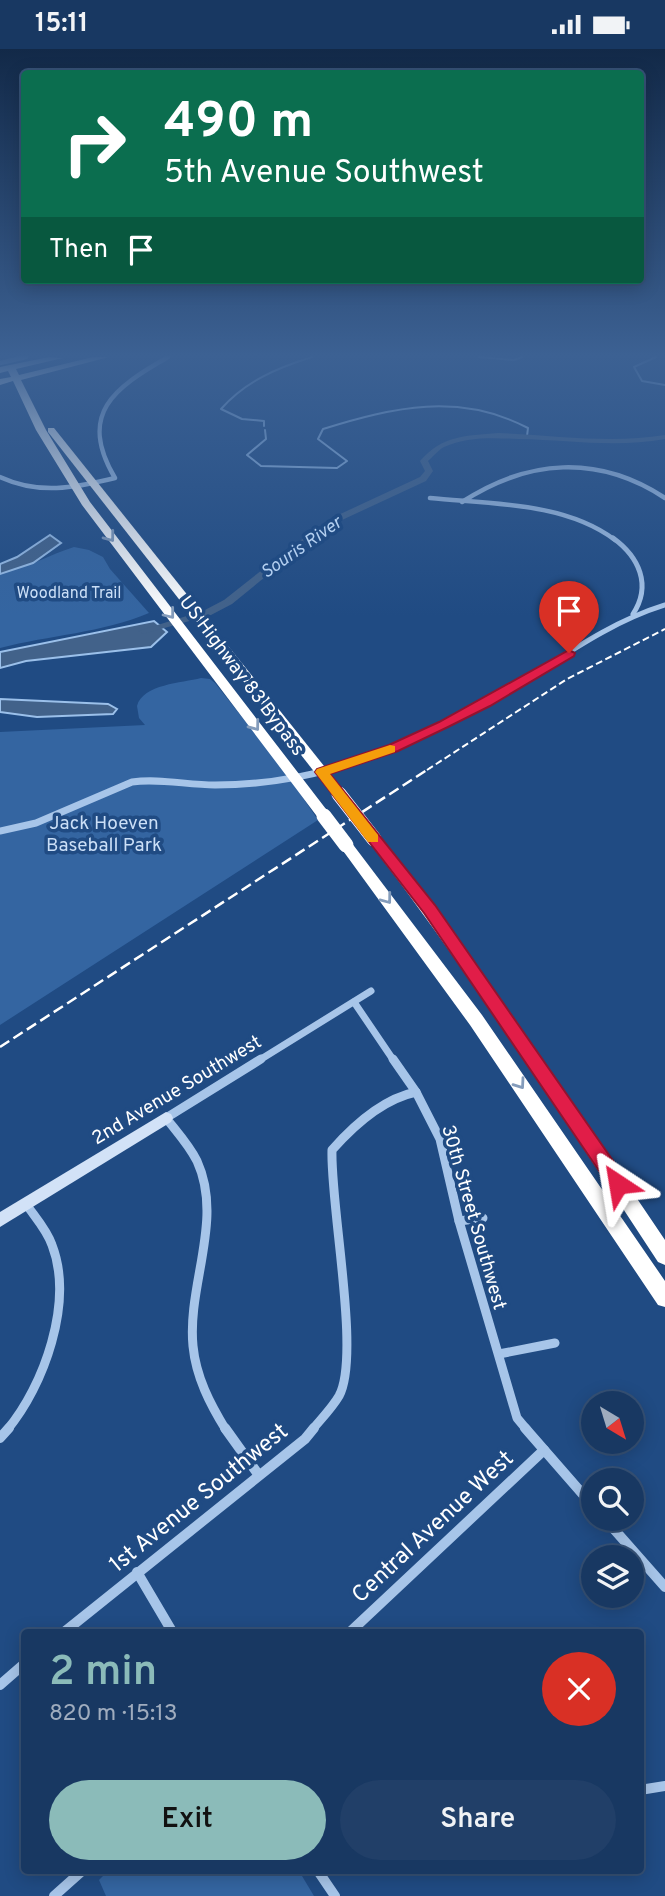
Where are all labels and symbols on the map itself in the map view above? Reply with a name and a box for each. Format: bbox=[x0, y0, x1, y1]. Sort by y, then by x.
water label: Souris River bbox=[257, 511, 349, 585]
one-way arrow bbox=[102, 529, 115, 542]
pin bbox=[539, 581, 599, 653]
park label: Woodland Trail bbox=[16, 584, 122, 604]
street label: US Highway 83 Bypass bbox=[173, 591, 310, 761]
one-way arrow bbox=[162, 607, 175, 619]
one-way arrow bbox=[247, 718, 259, 731]
park label: Jack Hoeven Baseball Park bbox=[46, 812, 162, 858]
one-way arrow bbox=[379, 891, 391, 904]
street label: 2nd Avenue Southwest bbox=[88, 1030, 266, 1151]
one-way arrow bbox=[512, 1076, 524, 1089]
street label: 30th Street Southwest bbox=[435, 1122, 511, 1313]
position arrow bbox=[581, 1147, 655, 1221]
north arrow bbox=[581, 1391, 644, 1454]
street label: 1st Avenue Southwest bbox=[104, 1418, 295, 1580]
street label: Central Avenue West bbox=[347, 1445, 521, 1610]

